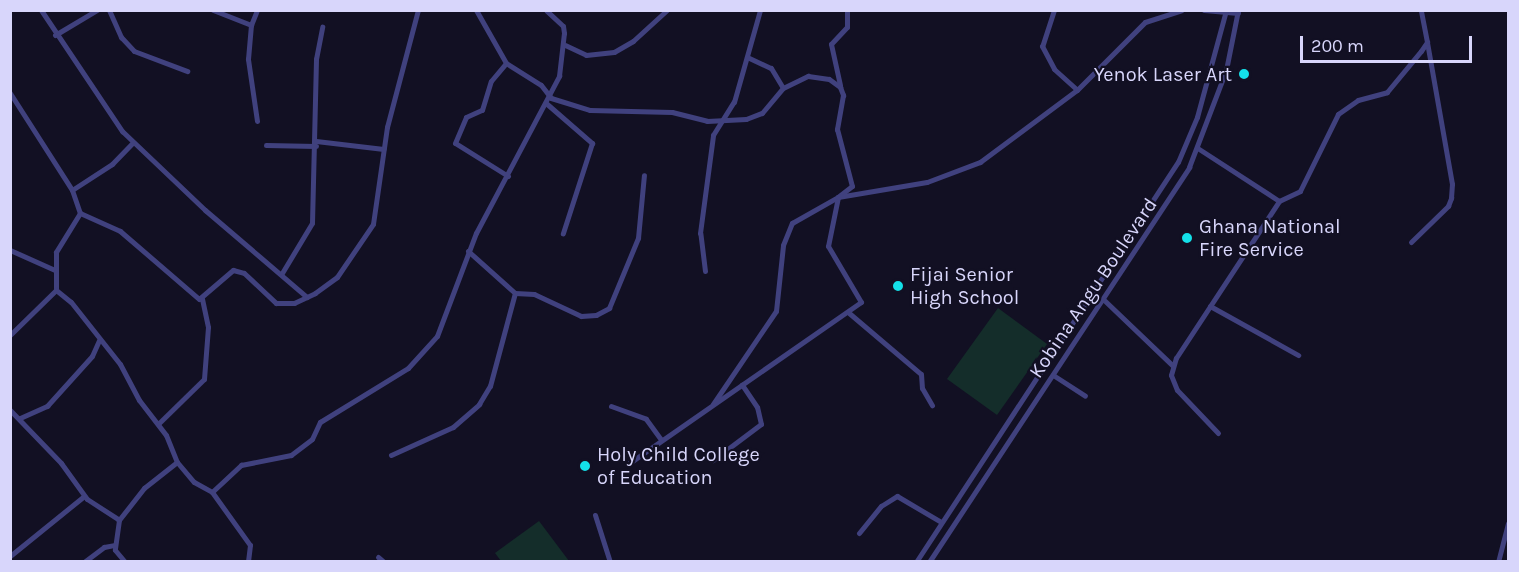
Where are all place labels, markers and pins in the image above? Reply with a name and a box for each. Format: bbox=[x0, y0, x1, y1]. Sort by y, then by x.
place label: Yenok Laser Art bbox=[1094, 62, 1232, 86]
marker: Yenok Laser Art bbox=[1237, 67, 1251, 81]
place label: Ghana National Fire Service bbox=[1199, 214, 1341, 261]
marker: Ghana National Fire Service bbox=[1180, 231, 1194, 245]
place label: Fijai Senior High School bbox=[910, 262, 1019, 309]
marker: Fijai Senior High School bbox=[891, 279, 905, 293]
place label: Holy Child College of Education bbox=[597, 442, 760, 489]
marker: Holy Child College of Education bbox=[578, 459, 592, 473]

